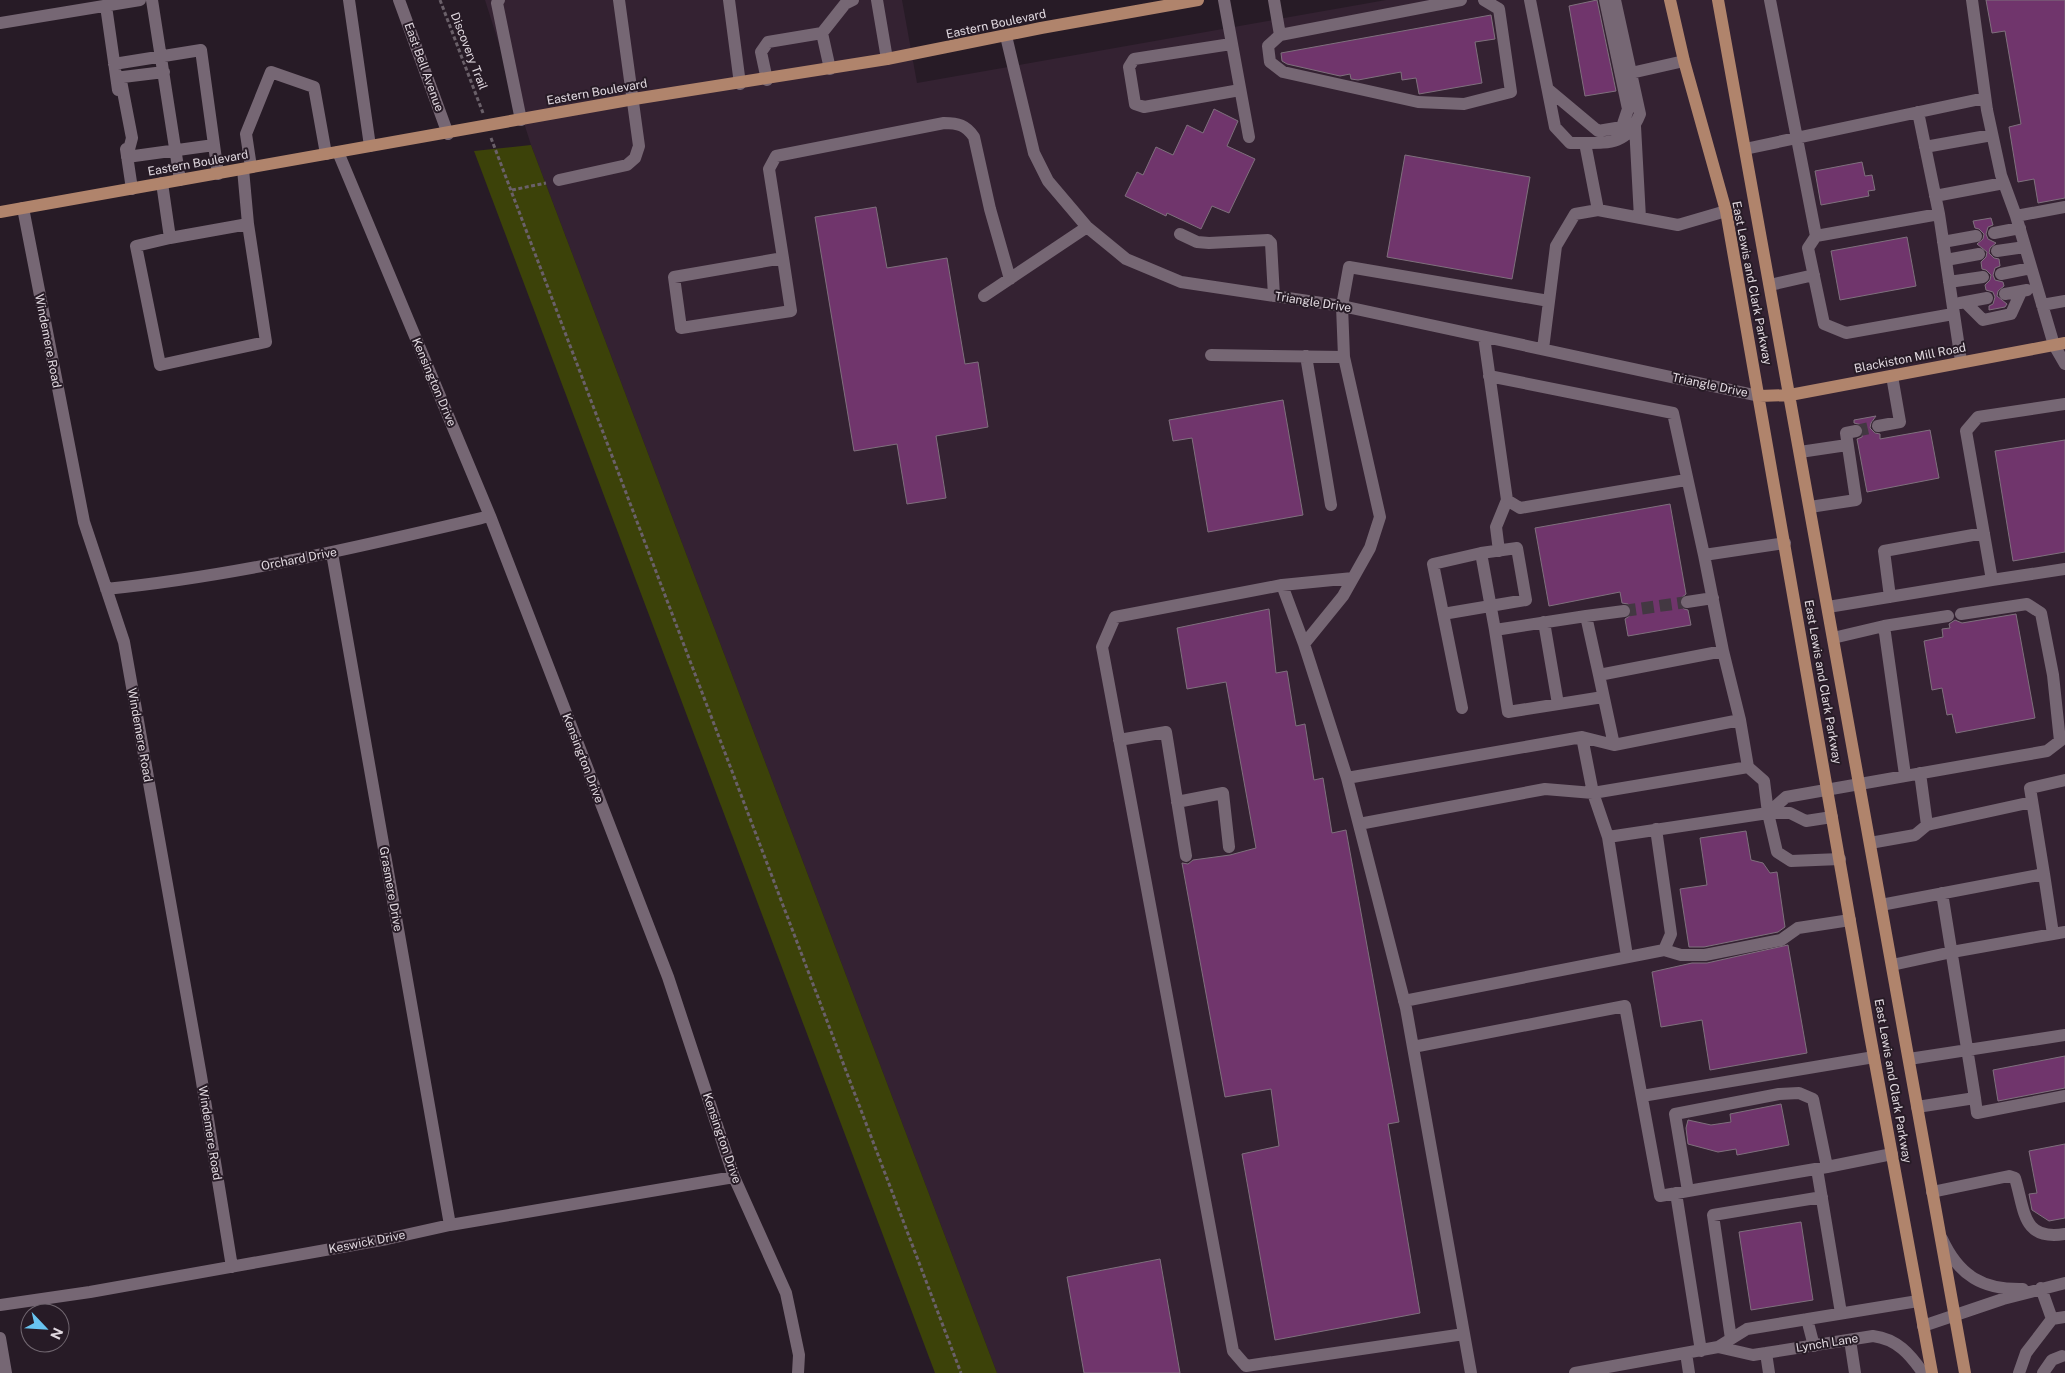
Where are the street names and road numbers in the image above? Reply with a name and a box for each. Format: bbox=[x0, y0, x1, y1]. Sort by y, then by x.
street label: Eastern Boulevard bbox=[945, 7, 1047, 41]
street label: Discovery Trail bbox=[448, 10, 490, 92]
street label: East Bell Avenue bbox=[401, 21, 447, 114]
street label: Eastern Boulevard bbox=[546, 76, 648, 108]
street label: Eastern Boulevard bbox=[147, 147, 249, 179]
street label: East Lewis and Clark Parkway bbox=[1729, 200, 1775, 367]
street label: Triangle Drive bbox=[1274, 289, 1352, 315]
street label: Windemere Road bbox=[32, 293, 64, 389]
street label: Kensington Drive bbox=[409, 336, 459, 429]
street label: Blackiston Mill Road bbox=[1853, 340, 1967, 376]
street label: Triangle Drive bbox=[1671, 370, 1749, 400]
street label: Orchard Drive bbox=[260, 545, 338, 573]
street label: East Lewis and Clark Parkway bbox=[1802, 599, 1844, 766]
street label: Windemere Road bbox=[125, 687, 155, 783]
street label: Kensington Drive bbox=[559, 711, 607, 805]
street label: Grasmere Drive bbox=[377, 845, 405, 933]
street label: East Lewis and Clark Parkway bbox=[1872, 998, 1914, 1165]
street label: Windemere Road bbox=[196, 1085, 224, 1181]
street label: Kensington Drive bbox=[700, 1091, 744, 1185]
street label: Keswick Drive bbox=[327, 1228, 407, 1256]
street label: Lynch Lane bbox=[1795, 1331, 1859, 1355]

